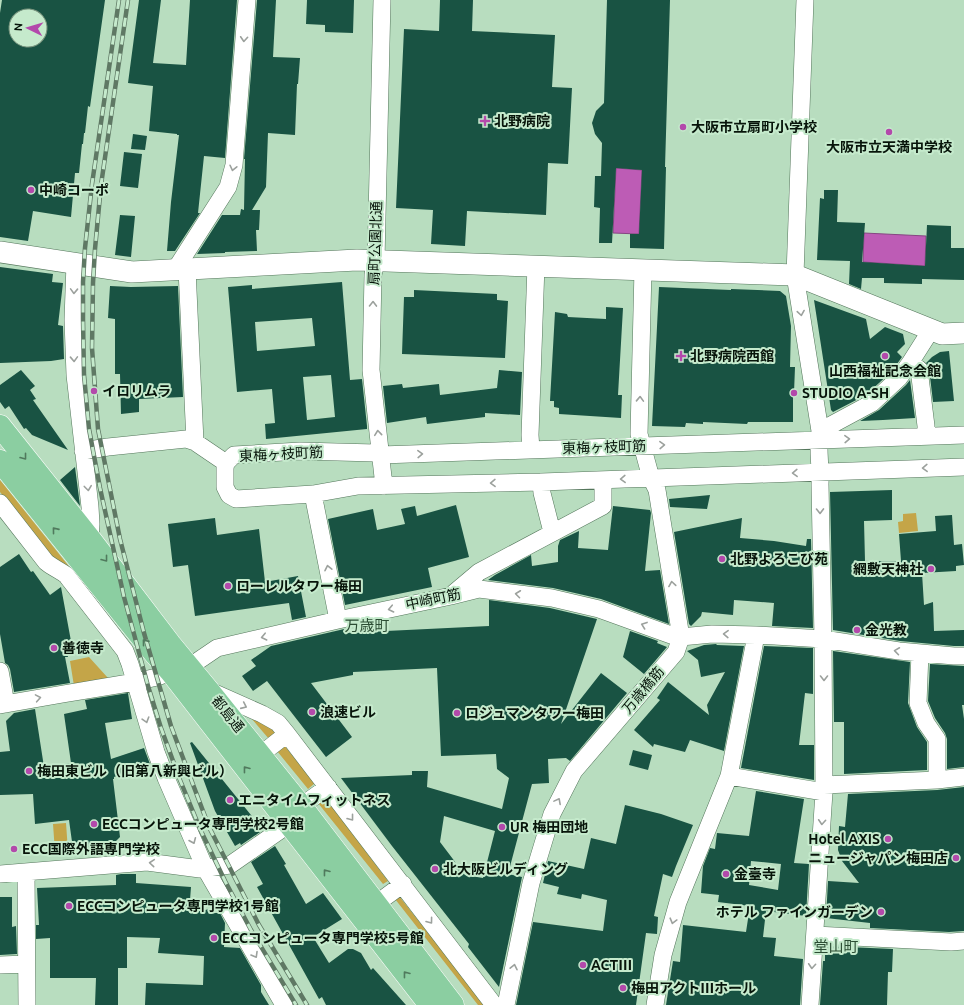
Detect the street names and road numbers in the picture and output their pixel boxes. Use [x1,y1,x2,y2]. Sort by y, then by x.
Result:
street label: 扇町公園北通 [366,201,384,285]
street label: 東梅ヶ枝町筋 [562,438,646,456]
street label: 東梅ヶ枝町筋 [239,444,323,464]
street label: 中崎町筋 [404,585,462,613]
street label: 万歳橋筋 [619,663,667,717]
street label: 都島通 [209,693,247,735]

